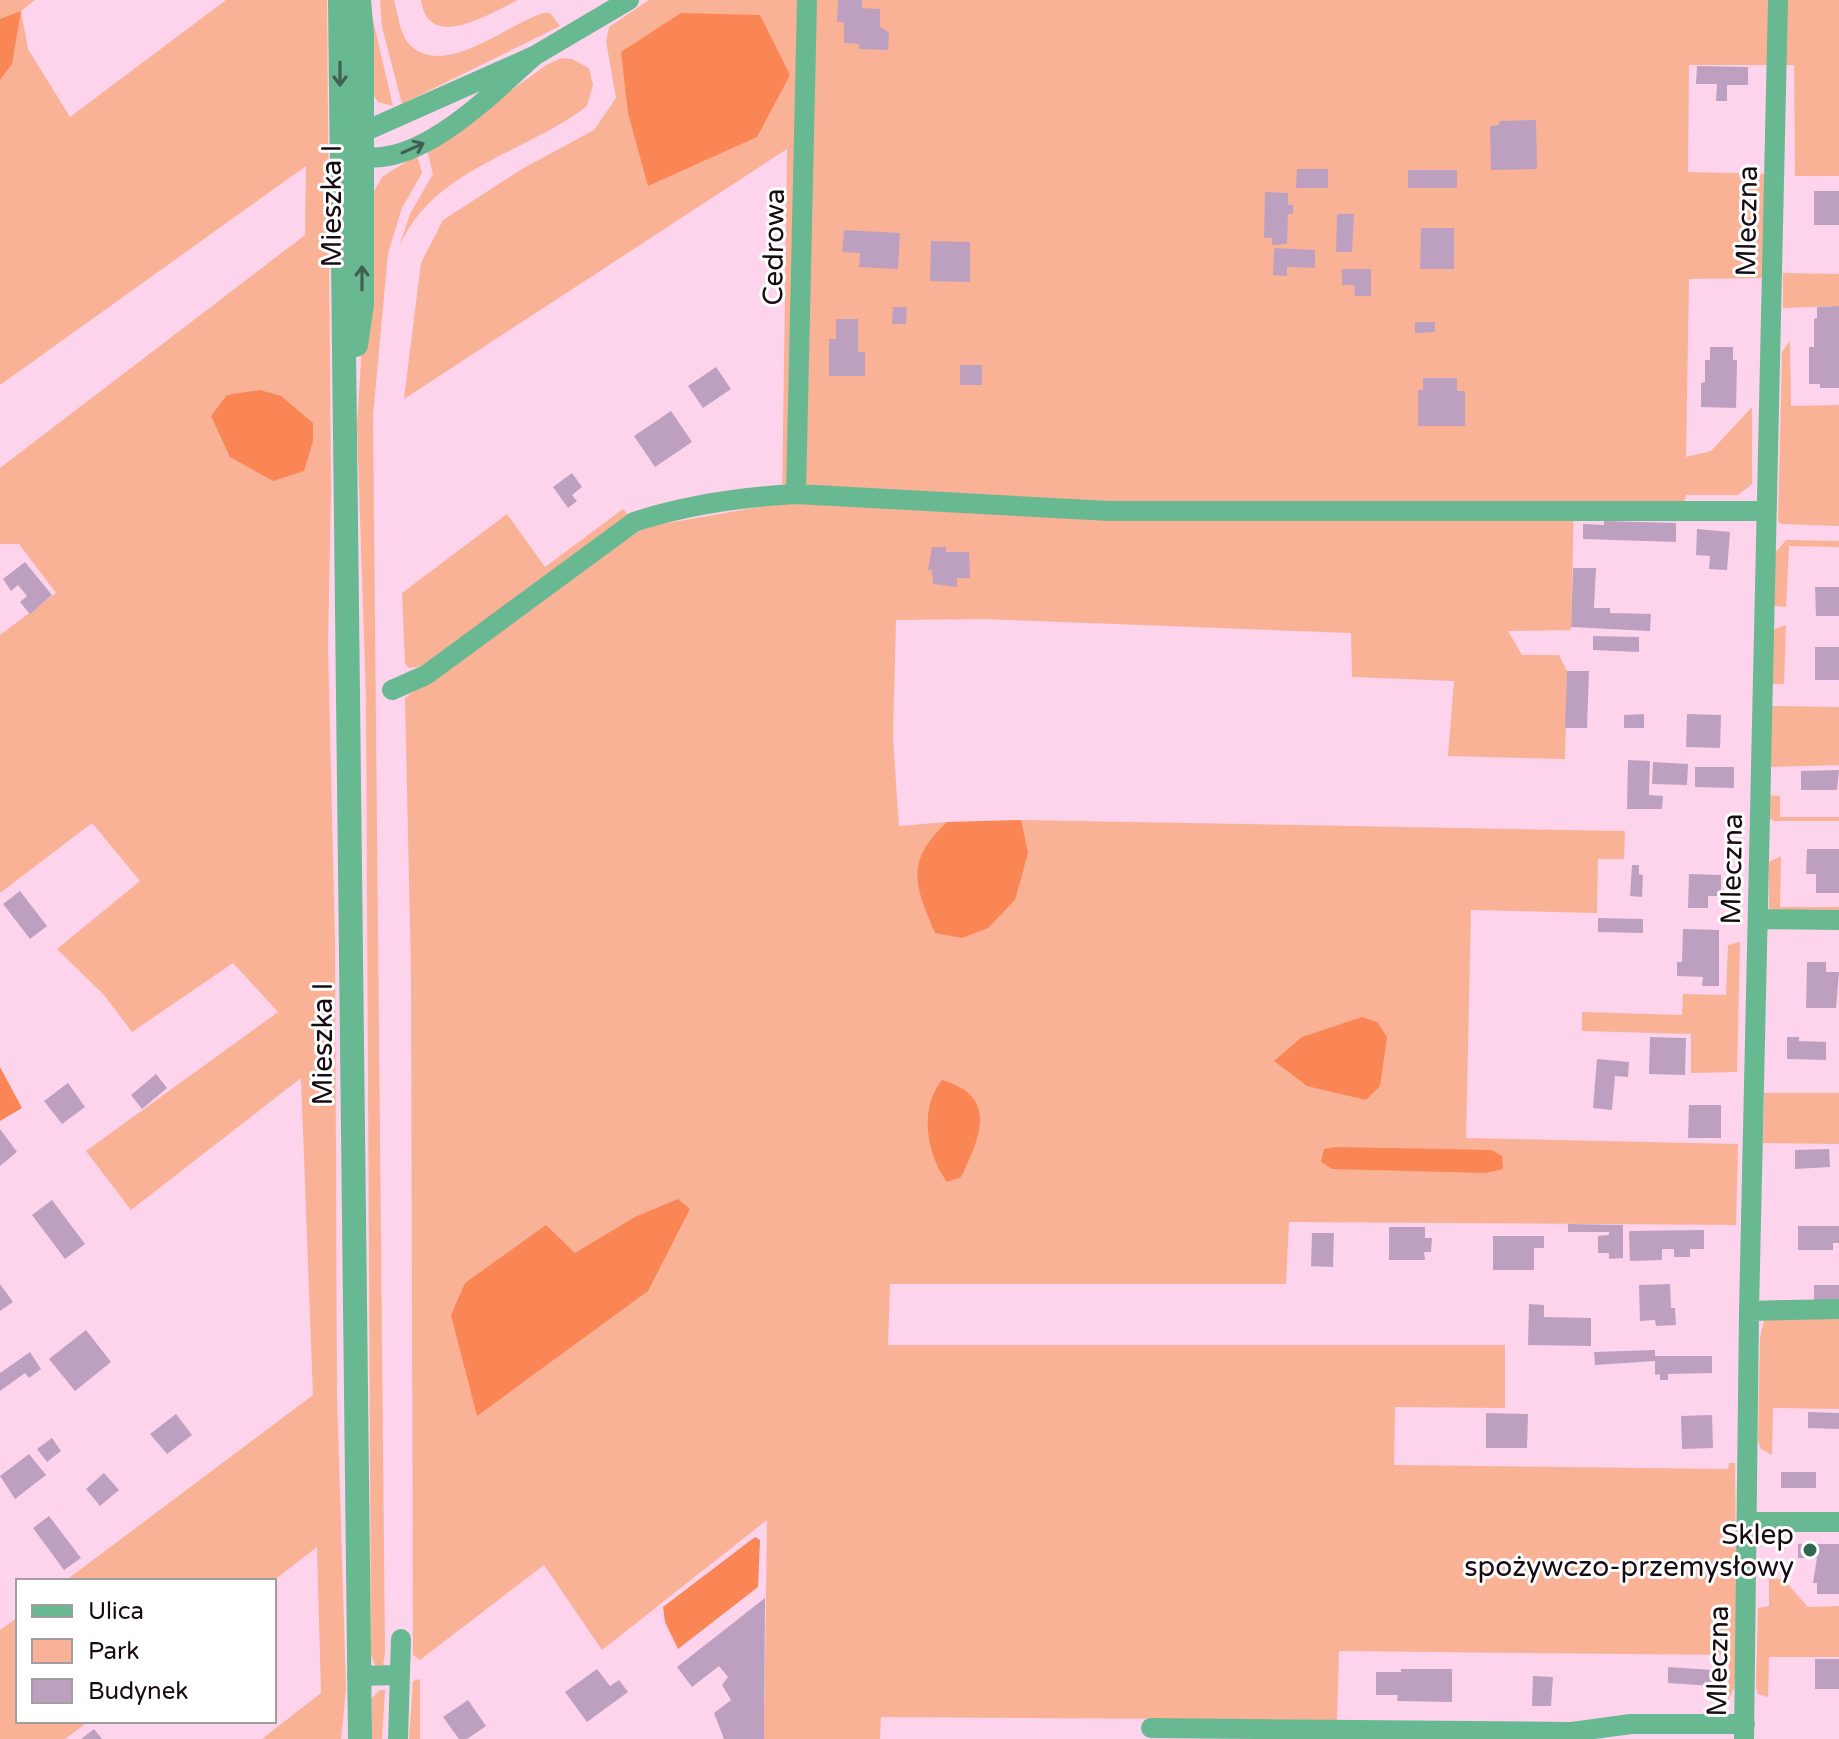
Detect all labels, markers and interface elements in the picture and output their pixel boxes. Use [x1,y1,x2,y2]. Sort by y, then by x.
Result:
one-way arrow [332,60,348,87]
one-way arrow [400,139,425,154]
street label: Mieszka I [315,145,349,267]
street label: Mleczna [1729,165,1765,277]
street label: Cedrowa [756,188,792,306]
one-way arrow [354,265,370,292]
street label: Mleczna [1714,813,1750,925]
street label: Mieszka I [306,983,340,1105]
place label: Sklep spożywczo-przemysłowy [1464,1518,1794,1584]
marker: Sklep spożywczo-przemysłowy [1801,1541,1819,1559]
legend [16,1579,276,1723]
text: Ulica [88,1597,144,1626]
street label: Mleczna [1700,1605,1736,1717]
text: Park [88,1637,139,1666]
text: Budynek [88,1677,188,1706]

